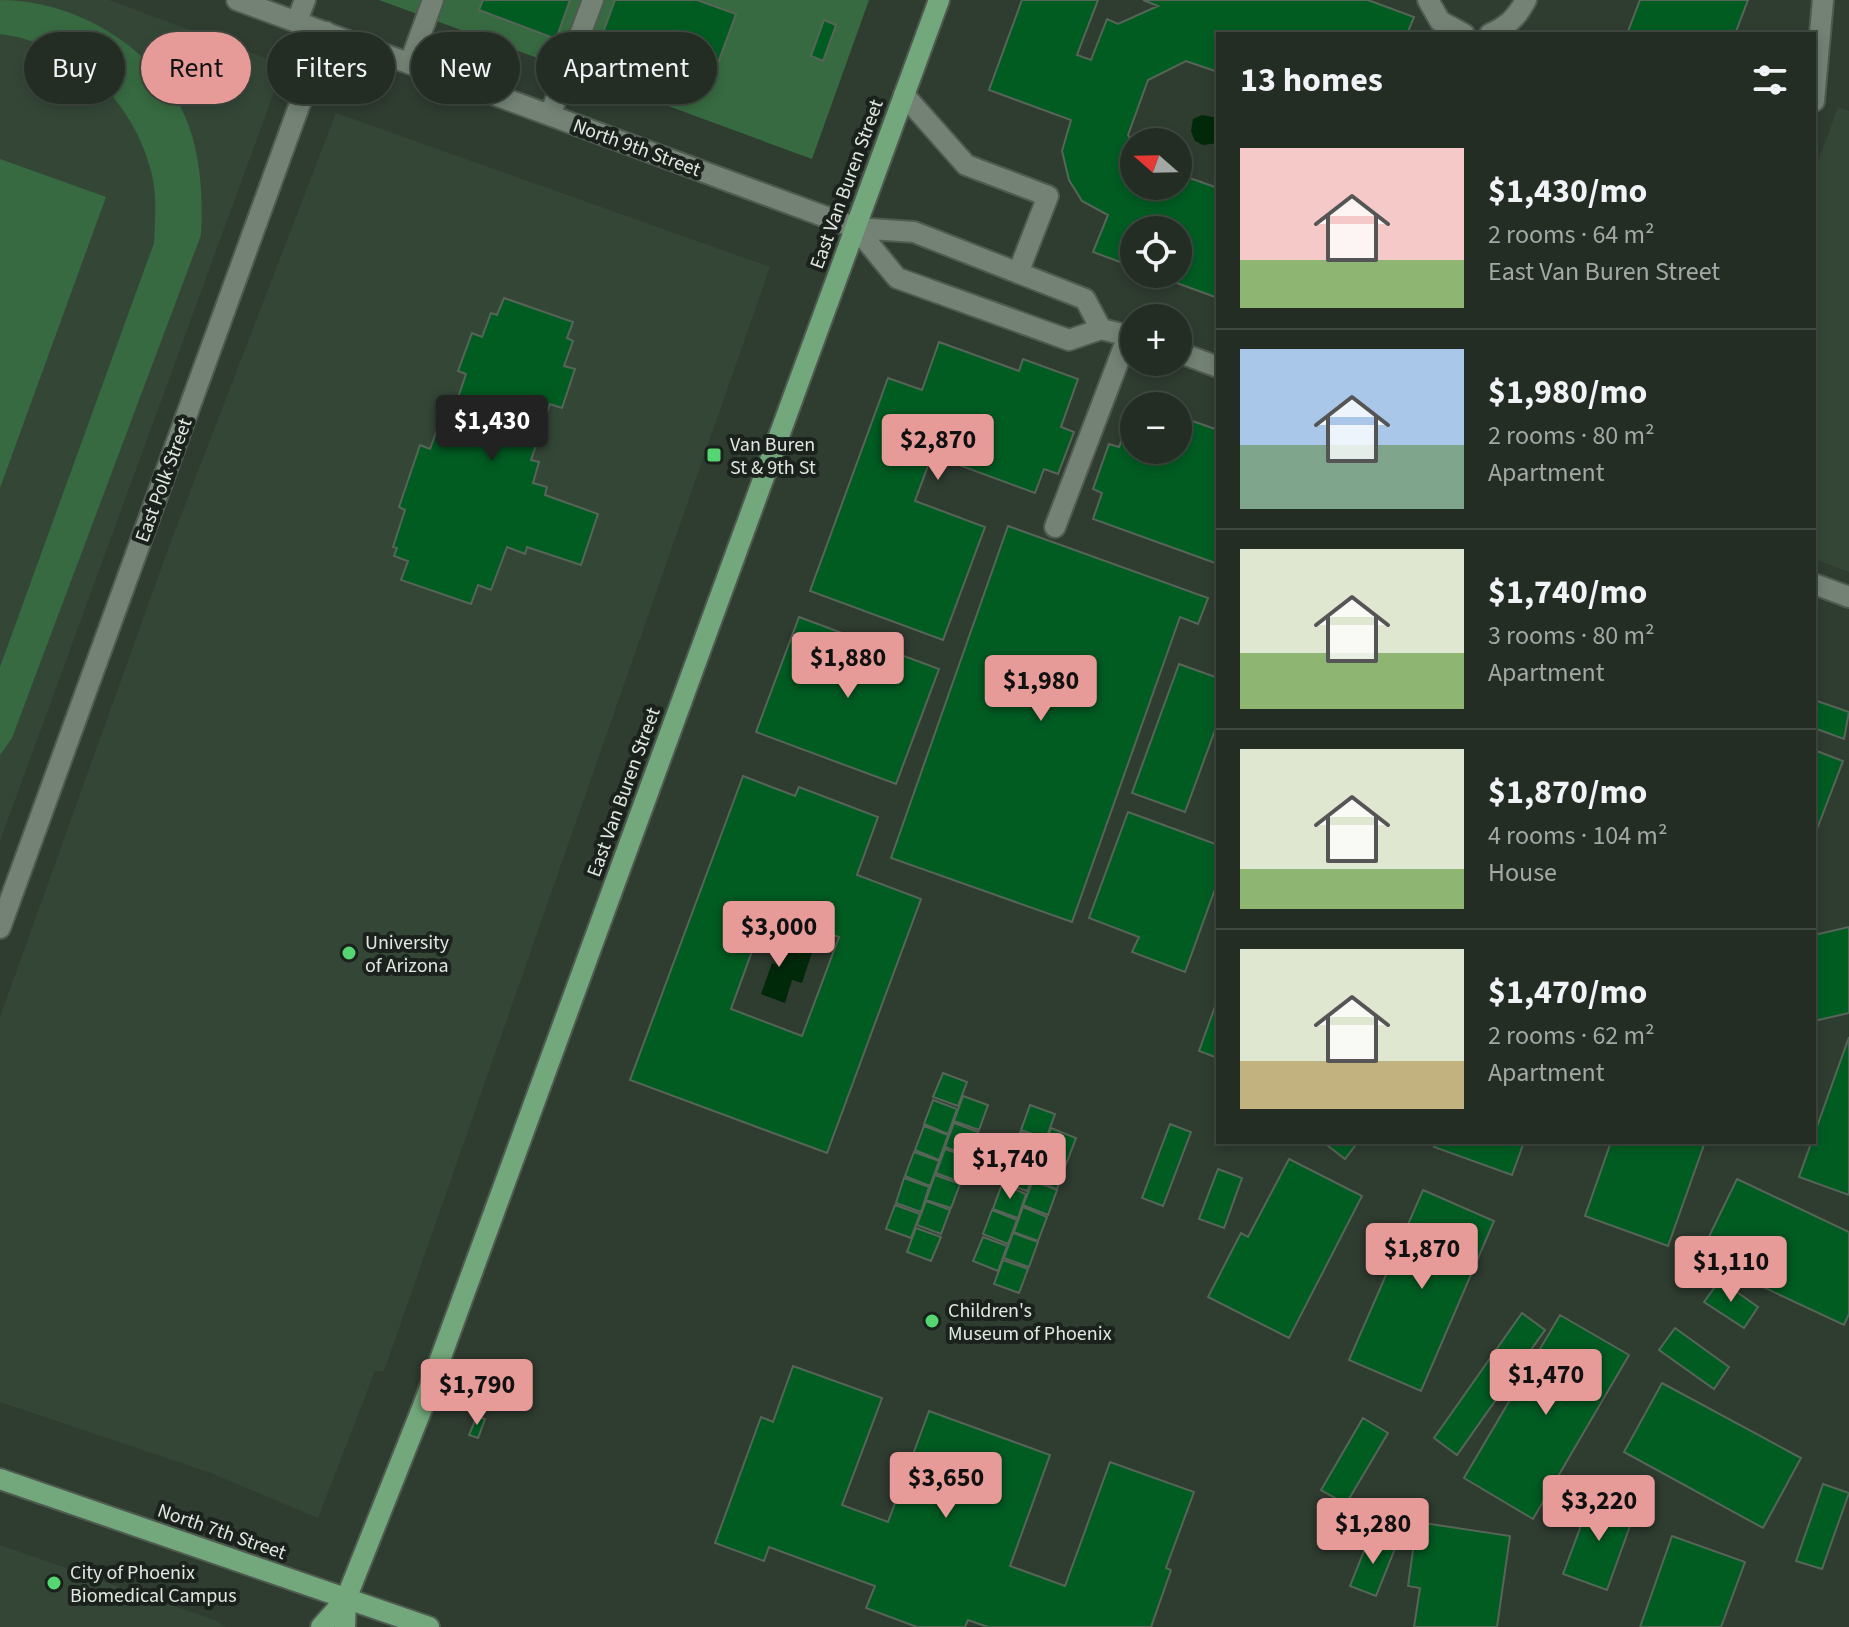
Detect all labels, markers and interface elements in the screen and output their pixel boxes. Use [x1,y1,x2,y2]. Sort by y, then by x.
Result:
chip: Buy [24,32,125,104]
chip: Rent [141,32,251,104]
chip: Filters [267,32,395,104]
chip: New [411,32,520,104]
chip: Apartment [536,32,717,104]
text: 13 homes [1240,56,1383,105]
icon: filters [1748,58,1792,102]
street label: East Van Buren Street [803,95,891,273]
street label: North 9th Street [569,112,705,184]
north arrow [1120,128,1192,200]
map controls [1120,128,1192,464]
text: $1,430/mo [1488,167,1648,216]
icon: home [1304,180,1400,276]
button: locate [1120,216,1192,288]
text: 2 rooms · 64 m² [1488,216,1655,253]
text: East Van Buren Street [1488,253,1720,290]
button: + [1120,304,1192,376]
text: $1,980/mo [1488,368,1648,417]
icon: home [1304,381,1400,477]
button: − [1120,392,1192,464]
pin: $1,430 [427,395,557,463]
text: $1,430 [454,402,530,439]
street label: East Polk Street [129,414,199,546]
pin: $2,870 [873,414,1003,482]
text: 2 rooms · 80 m² [1488,417,1655,454]
text: $2,870 [900,421,976,458]
place label: Van Buren St & 9th St [730,431,816,482]
marker: Van Buren St & 9th St [705,446,723,464]
text: Apartment [1488,454,1605,491]
text: $1,740/mo [1488,568,1648,617]
icon: home [1304,581,1400,677]
text: 3 rooms · 80 m² [1488,617,1655,654]
pin: $1,880 [783,632,913,700]
text: $1,880 [810,639,886,676]
text: Apartment [1488,654,1605,691]
pin: $1,980 [976,655,1106,723]
text: $1,980 [1003,662,1079,699]
street label: East Van Buren Street [580,703,668,881]
text: $1,870/mo [1488,768,1648,817]
icon: home [1304,781,1400,877]
text: 4 rooms · 104 m² [1488,817,1667,854]
text: House [1488,854,1557,891]
pin: $3,000 [714,901,844,969]
text: $3,000 [741,908,817,945]
place label: University of Arizona [365,929,450,980]
marker: University of Arizona [340,944,358,962]
text: $1,470/mo [1488,968,1648,1017]
icon: home [1304,981,1400,1077]
text: 2 rooms · 62 m² [1488,1017,1655,1054]
text: Apartment [1488,1054,1605,1091]
pin: $1,740 [945,1133,1075,1201]
text: $1,740 [972,1140,1048,1177]
pin: $1,870 [1357,1223,1487,1291]
text: $1,870 [1384,1230,1460,1267]
pin: $1,110 [1666,1236,1796,1304]
text: $1,110 [1693,1243,1769,1280]
place label: Children's Museum of Phoenix [948,1297,1112,1348]
marker: Children's Museum of Phoenix [923,1312,941,1330]
pin: $1,470 [1481,1349,1611,1417]
text: $1,470 [1508,1356,1584,1393]
pin: $1,790 [412,1359,542,1427]
text: $1,790 [439,1366,515,1403]
pin: $3,650 [881,1452,1011,1520]
text: $3,650 [908,1459,984,1496]
pin: $3,220 [1534,1475,1664,1543]
text: $3,220 [1561,1482,1637,1519]
street label: North 7th Street [154,1497,290,1567]
pin: $1,280 [1308,1498,1438,1566]
text: $1,280 [1335,1505,1411,1542]
place label: City of Phoenix Biomedical Campus [70,1559,237,1610]
marker: City of Phoenix Biomedical Campus [45,1574,63,1592]

